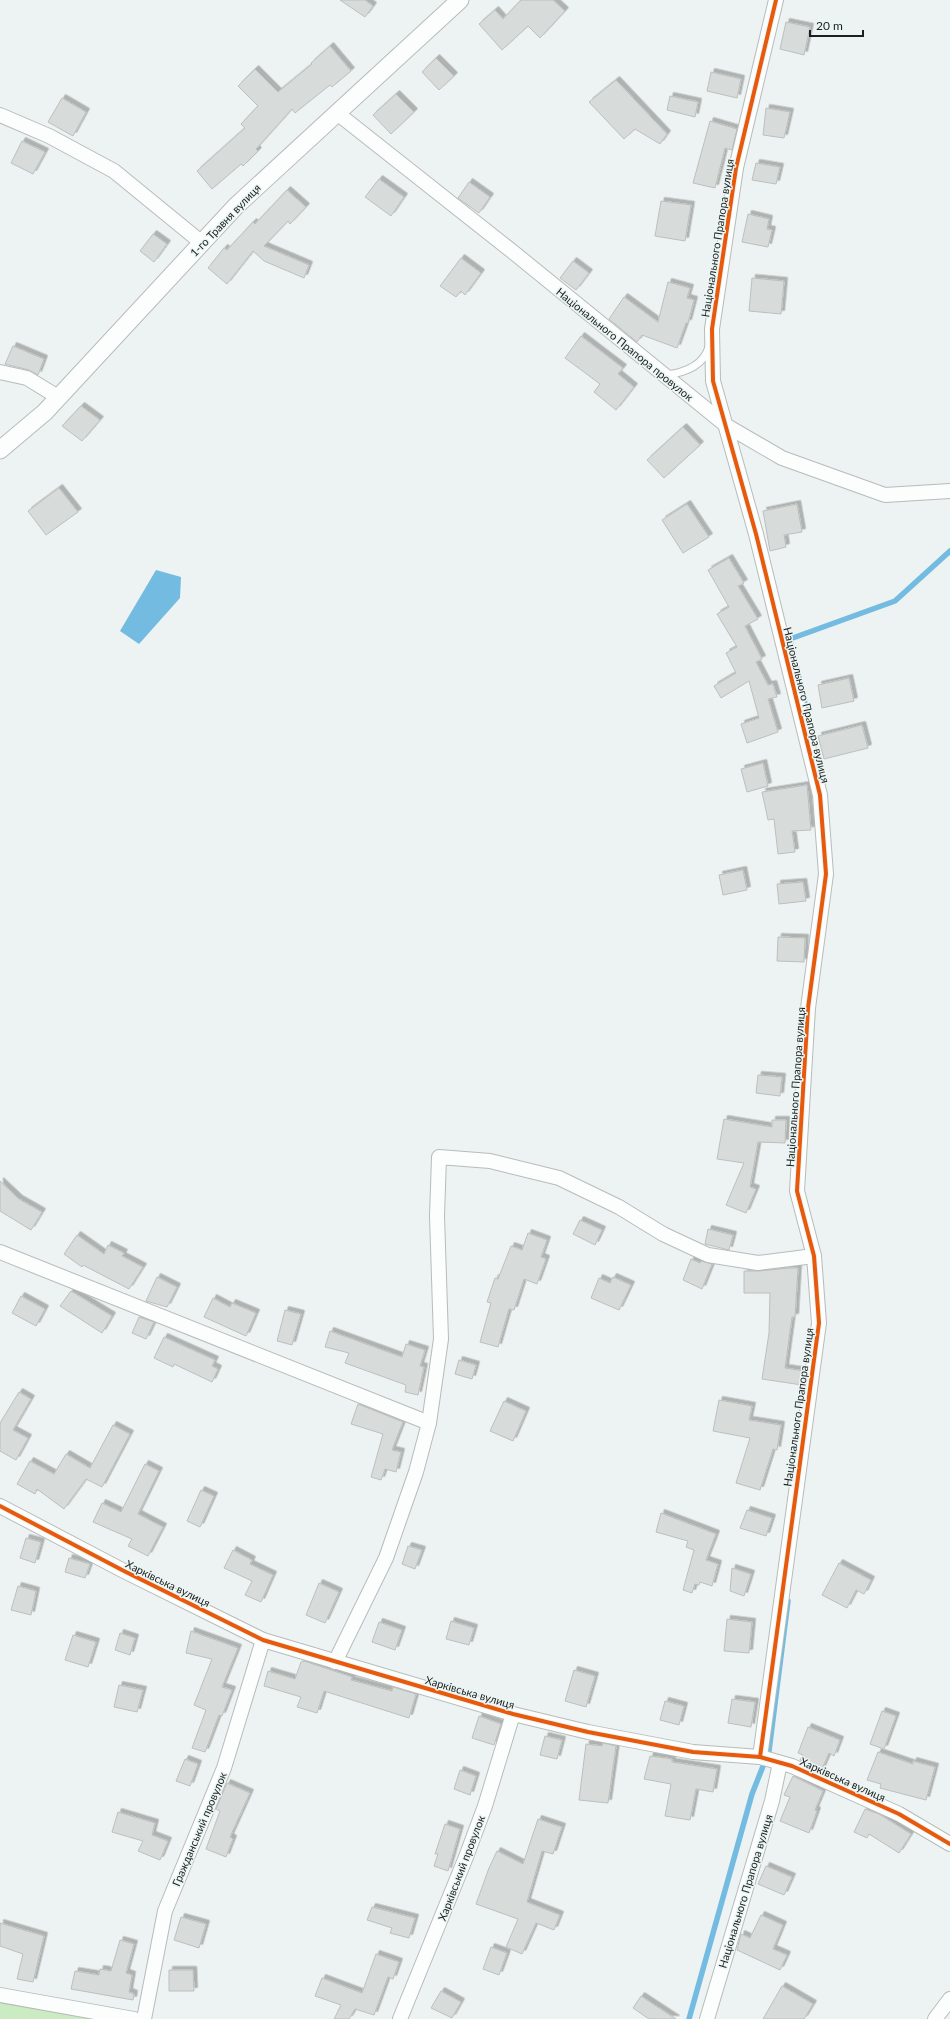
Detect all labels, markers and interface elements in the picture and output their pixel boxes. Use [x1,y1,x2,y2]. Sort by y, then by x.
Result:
scale bar [810,12,863,38]
text: 20 m [816,18,843,33]
street label: Національного Прапора вулиця [698,158,736,318]
street label: 1-го Травня вулиця [187,181,263,259]
street label: Національного Прапора провулок [554,285,696,403]
street label: Національного Прапора вулиця [781,626,833,784]
street label: Національного Прапора вулиця [783,1007,807,1167]
street label: Національного Прапора вулиця [780,1327,816,1487]
street label: Харківська вулиця [124,1557,212,1609]
street label: Харківська вулиця [424,1673,516,1711]
street label: Харківська вулиця [798,1754,888,1804]
street label: Гражданський провулок [169,1770,229,1888]
street label: Харківський провулок [435,1813,487,1922]
street label: Національного Прапора вулиця [715,1813,775,1969]

